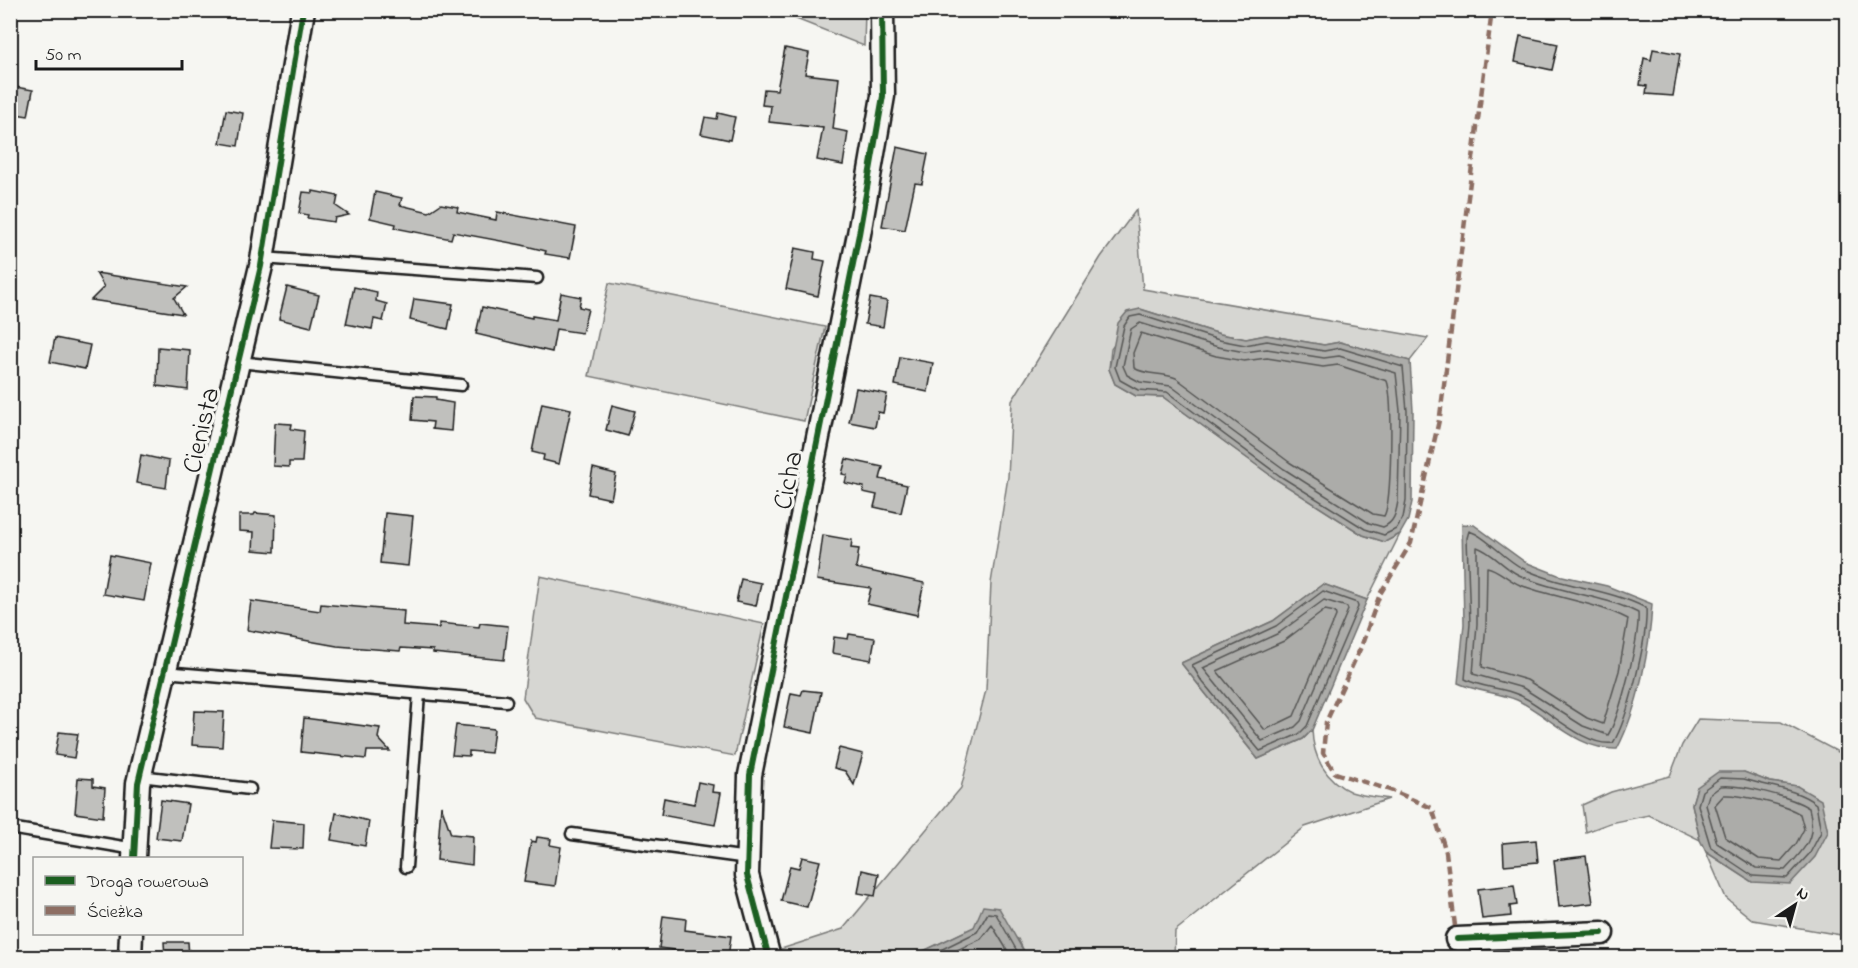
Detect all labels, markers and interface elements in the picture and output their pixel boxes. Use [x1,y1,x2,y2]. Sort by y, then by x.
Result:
scale bar [36,33,182,71]
text: 50 m [45,43,82,69]
street label: Cienista [174,384,231,478]
street label: Cicha [764,448,815,513]
legend [33,857,243,935]
text: Droga rowerowa [86,870,209,897]
north arrow [1765,875,1825,935]
text: N [1791,882,1814,907]
text: Ścieżka [87,900,143,926]

